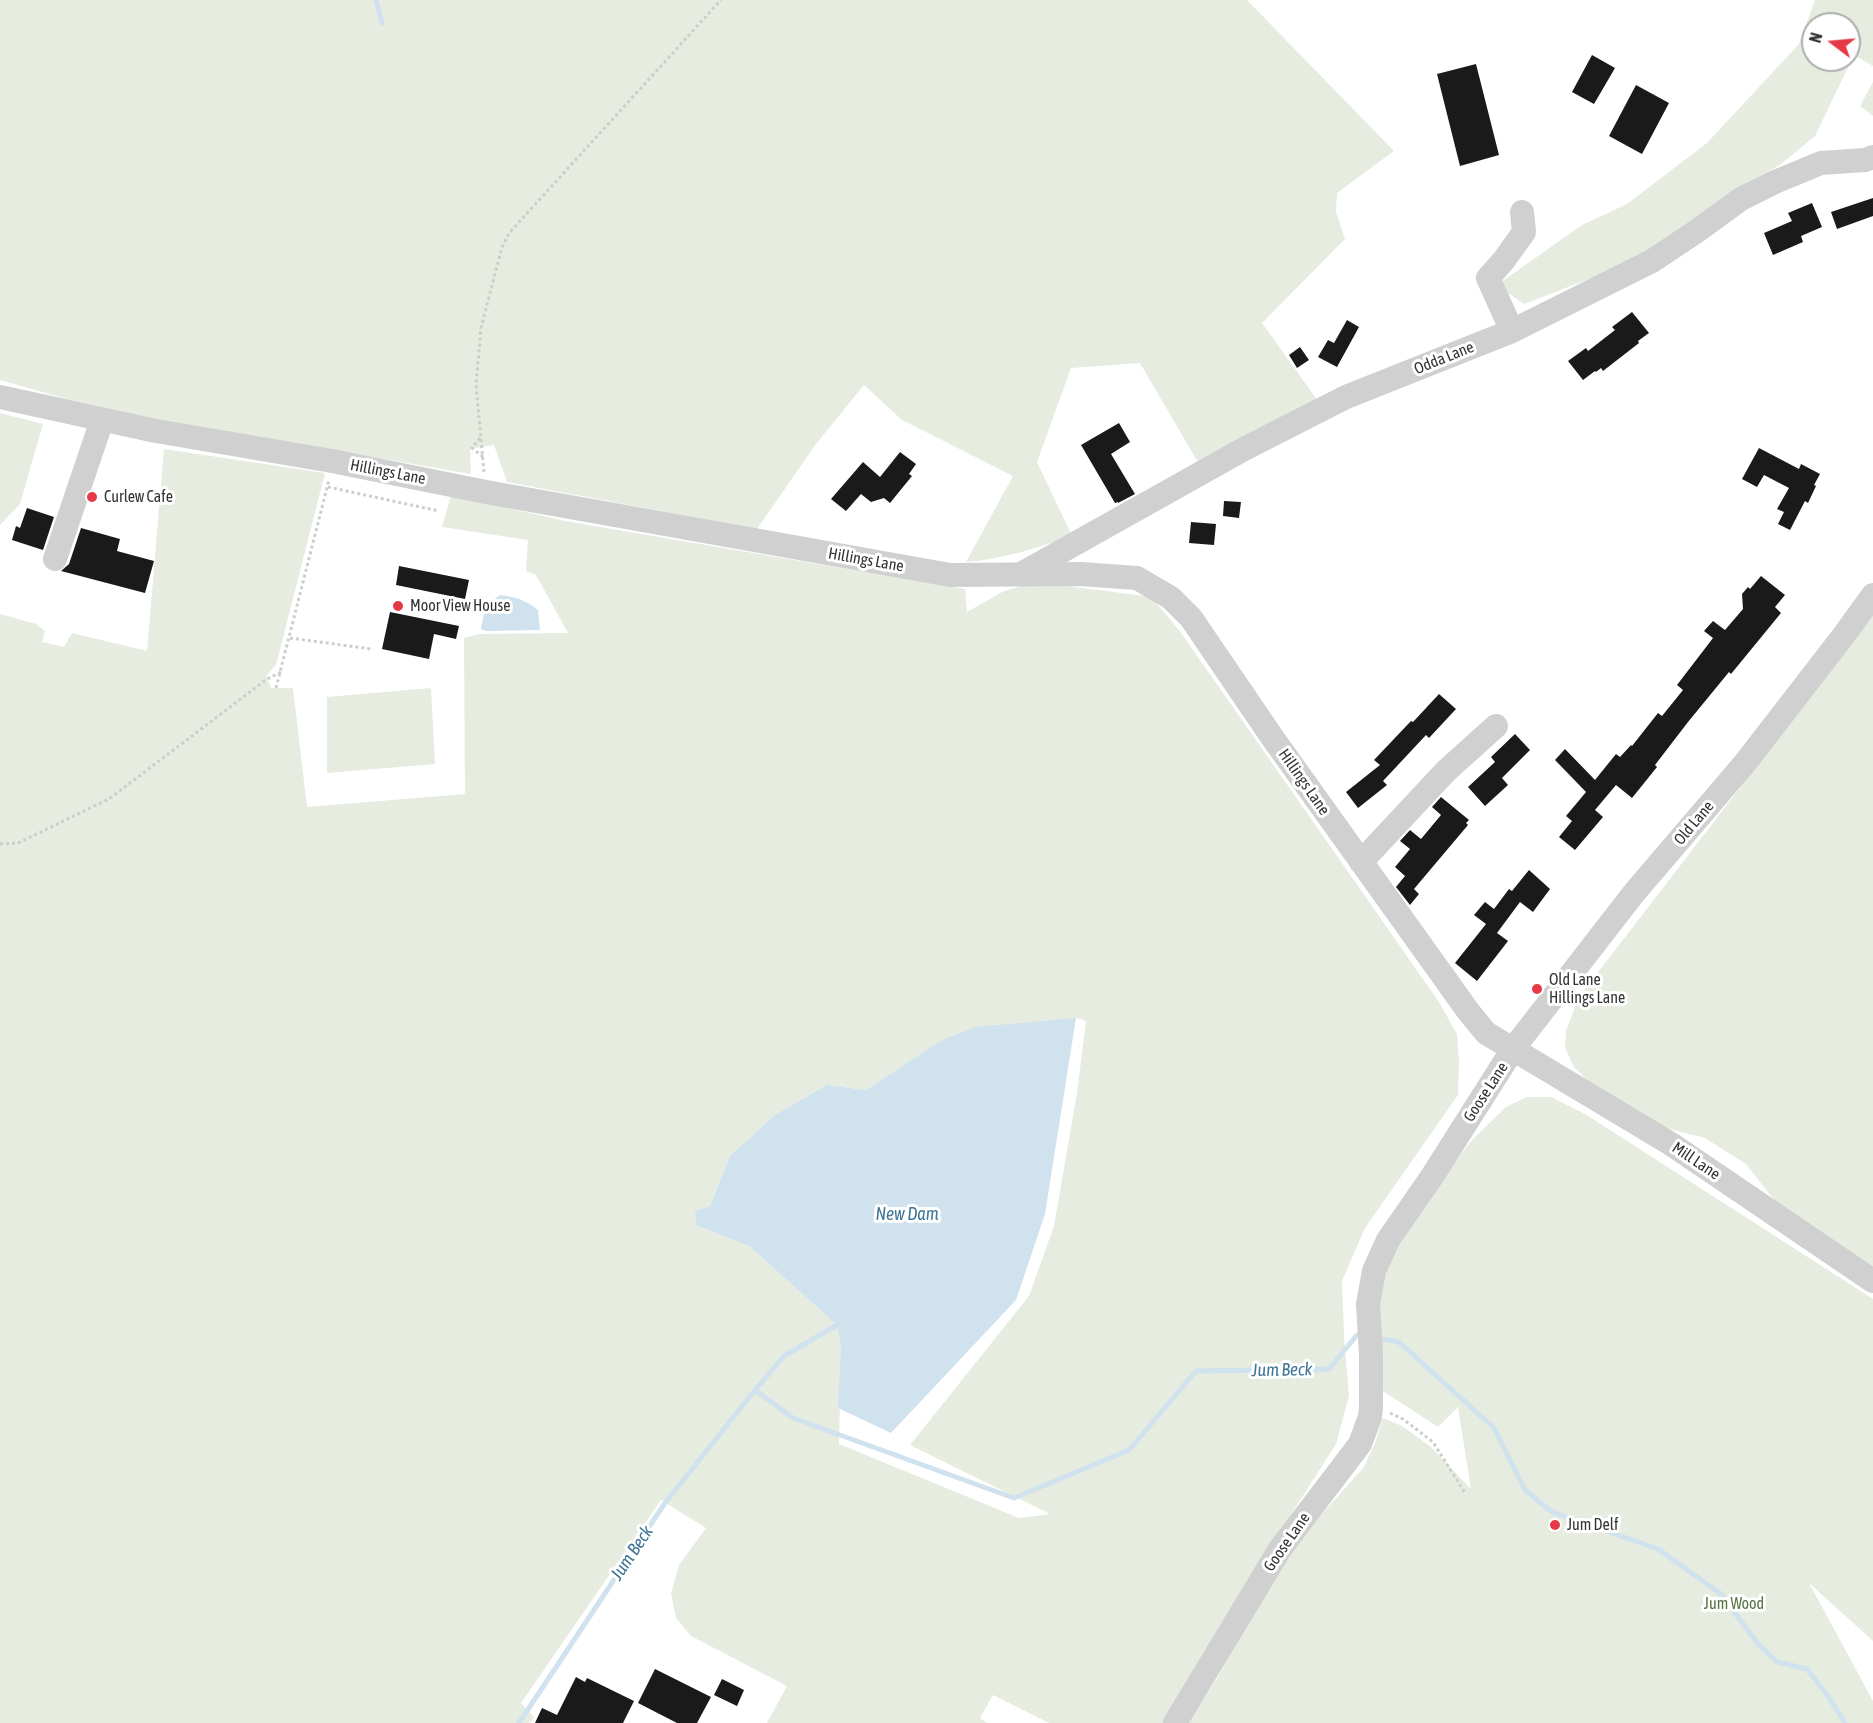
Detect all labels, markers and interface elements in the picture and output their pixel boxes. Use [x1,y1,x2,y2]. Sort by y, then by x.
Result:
north arrow [1801,12,1861,72]
text: N [1806,31,1826,45]
street label: Odda Lane [1411,337,1477,379]
street label: Hillings Lane [349,455,427,489]
place label: Curlew Cafe [104,487,173,507]
marker: Curlew Cafe [85,490,99,504]
street label: Hillings Lane [827,544,905,576]
place label: Moor View House [410,596,510,616]
marker: Moor View House [391,599,405,613]
street label: Hillings Lane [1274,745,1334,819]
street label: Old Lane [1670,797,1718,849]
place label: Old Lane Hillings Lane [1549,970,1625,1008]
marker: Old Lane Hillings Lane [1530,982,1544,996]
street label: Goose Lane [1460,1059,1512,1125]
street label: Mill Lane [1668,1138,1724,1184]
water label: New Dam [875,1203,939,1225]
water label: Jum Beck [1251,1359,1313,1381]
street label: Goose Lane [1260,1509,1314,1575]
place label: Jum Delf [1567,1515,1618,1535]
marker: Jum Delf [1548,1518,1562,1532]
water label: Jum Beck [606,1522,658,1584]
park label: Jum Wood [1704,1594,1764,1614]

